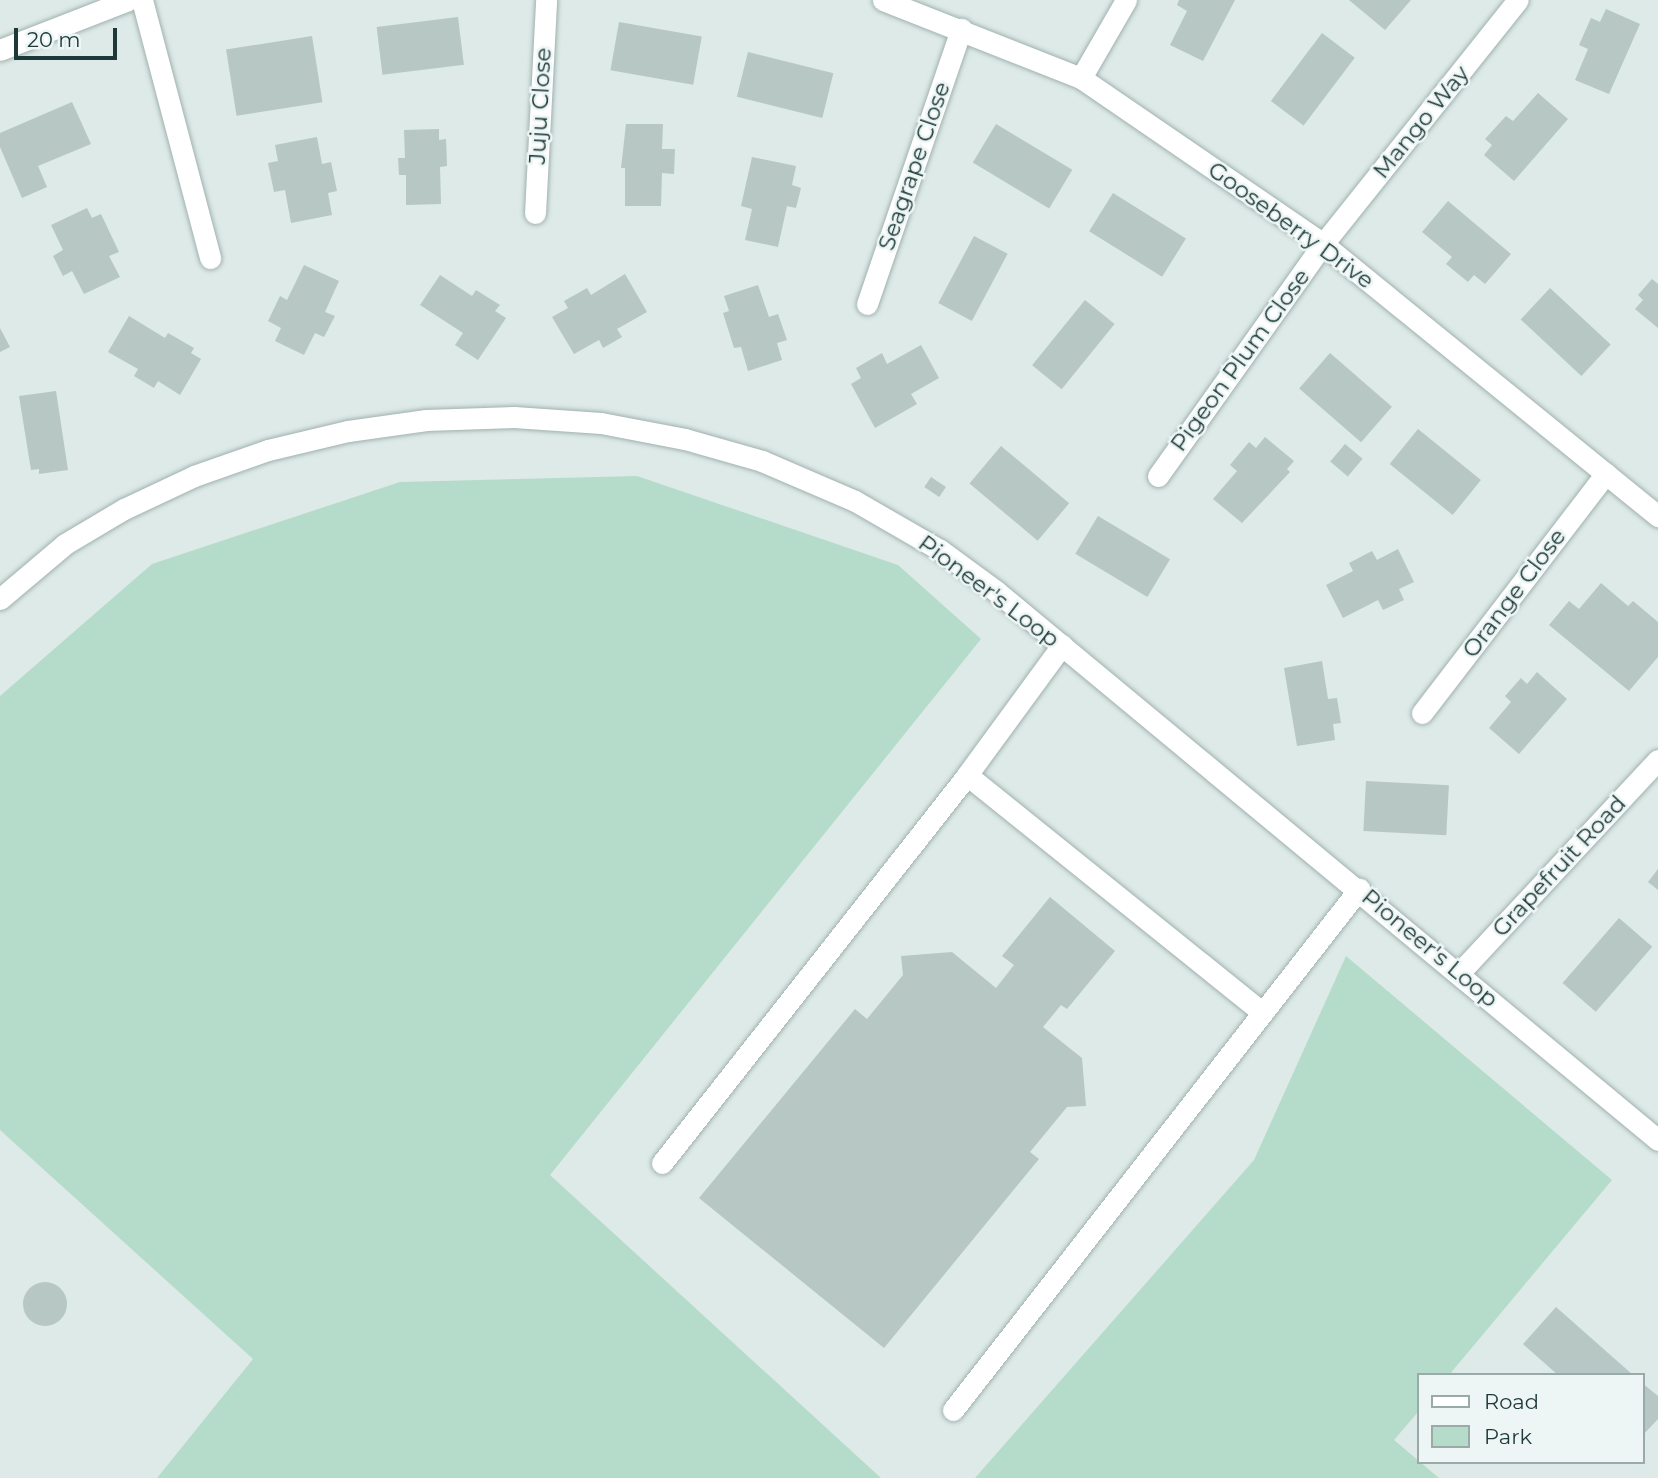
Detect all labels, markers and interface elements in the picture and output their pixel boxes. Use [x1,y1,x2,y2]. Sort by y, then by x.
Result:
scale bar [18,14,121,58]
text: 20 m [27,27,81,52]
street label: Juju Close [523,47,557,165]
street label: Mango Way [1367,60,1475,184]
street label: Seagrape Close [872,78,956,254]
street label: Gooseberry Drive [1203,156,1379,294]
street label: Pigeon Plum Close [1164,263,1316,457]
street label: Orange Close [1457,523,1571,663]
street label: Pioneer's Loop [913,529,1065,653]
street label: Grapefruit Road [1486,790,1632,942]
street label: Pioneer's Loop [1356,883,1504,1013]
legend [1416,1373,1644,1464]
text: Road [1484,1389,1539,1414]
text: Park [1484,1424,1532,1449]

